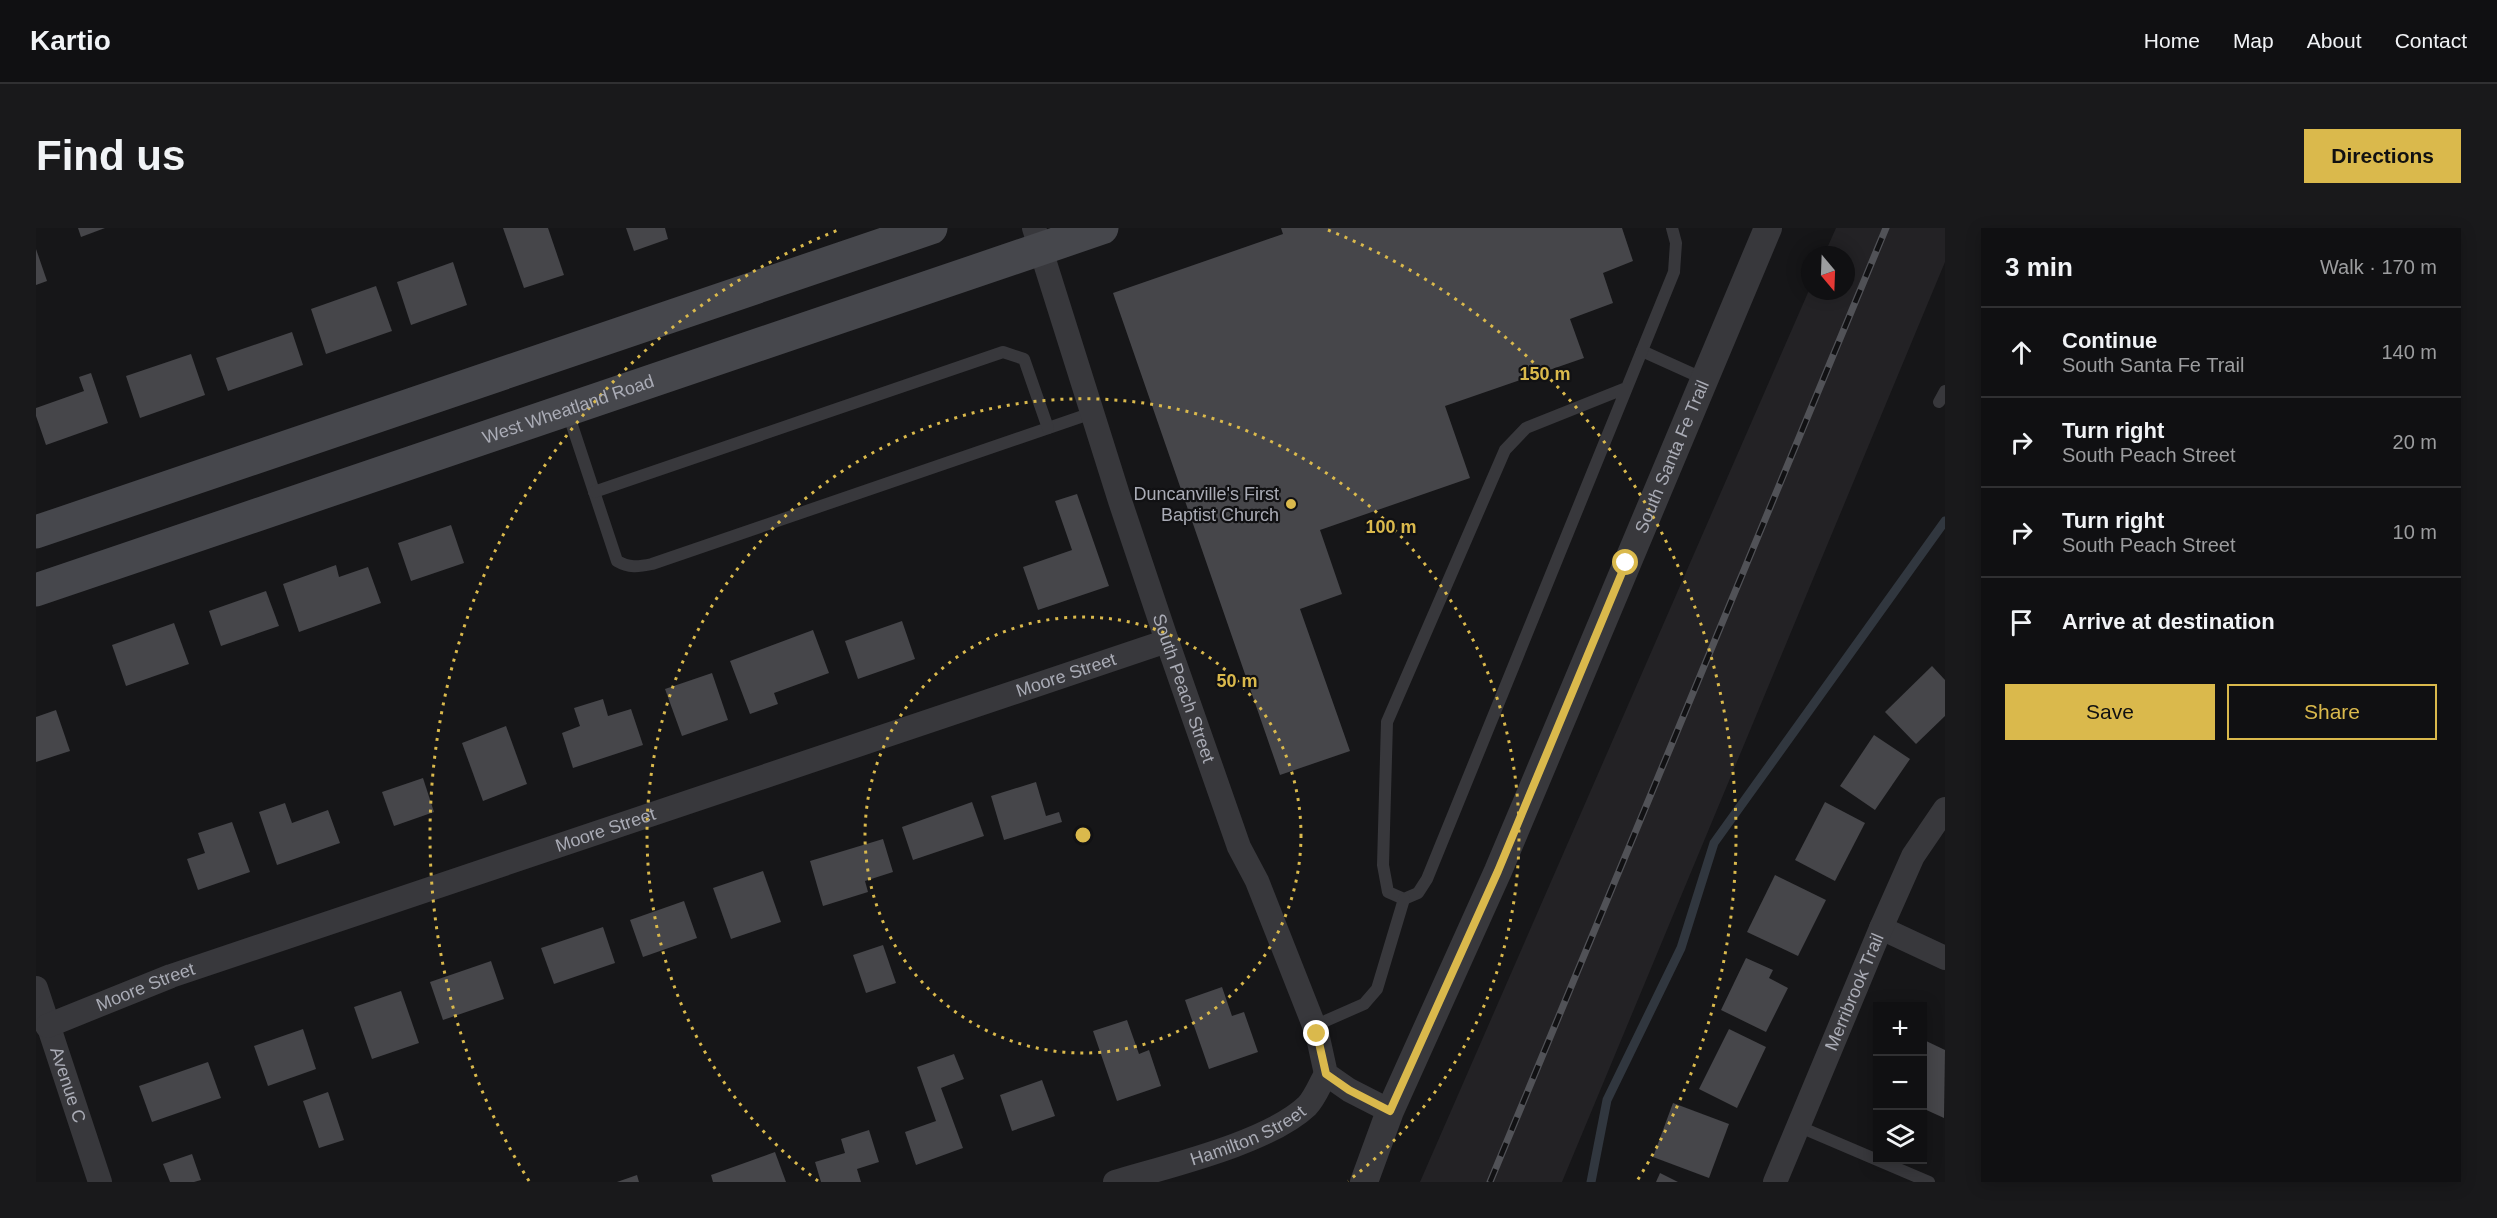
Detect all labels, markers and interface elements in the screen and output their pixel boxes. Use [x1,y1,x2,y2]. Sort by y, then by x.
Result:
text: Kartio [30,25,111,56]
text: Home [2144,29,2200,52]
text: Map [2233,29,2274,52]
text: About [2307,29,2362,52]
text: Contact [2395,29,2467,52]
button: Directions [2304,129,2461,183]
text: Find us [36,132,185,179]
north arrow [1801,246,1855,300]
text: 3 min [2005,252,2073,282]
text: Walk · 170 m [2320,256,2437,278]
text: Continue [2062,328,2157,353]
icon: ahead [2005,336,2038,369]
text: 140 m [2381,341,2437,363]
text: South Santa Fe Trail [2062,354,2244,376]
text: 150 m [1519,364,1571,384]
street label: West Wheatland Road [480,371,657,448]
street label: South Santa Fe Trail [1631,377,1713,536]
text: Turn right [2062,418,2164,443]
icon: right [2005,426,2038,459]
text: 20 m [2393,431,2437,453]
text: South Peach Street [2062,444,2235,466]
place label: Duncanville's First Baptist Church [1134,484,1279,525]
marker: Duncanville's First Baptist Church [1284,497,1298,511]
text: Turn right [2062,508,2164,533]
icon: right [2005,516,2038,549]
text: 100 m [1365,517,1417,537]
text: 10 m [2393,521,2437,543]
text: South Peach Street [2062,534,2235,556]
route start [1612,549,1638,575]
icon: arrive [2005,606,2038,639]
text: Arrive at destination [2062,609,2275,634]
street label: South Peach Street [1149,611,1219,765]
street label: Moore Street [1013,649,1119,701]
text: 50 m [1216,671,1258,691]
button: Save [2005,684,2215,740]
button: Share [2227,684,2437,740]
street label: Moore Street [553,804,658,856]
centre of rings [1073,825,1093,845]
street label: Merribrook Trail [1821,930,1888,1053]
street label: Moore Street [93,959,197,1015]
map controls [1873,1002,1927,1164]
button: + [1873,1002,1927,1056]
route end [1303,1020,1329,1046]
street label: Avenue C [46,1044,90,1125]
button: − [1873,1056,1927,1110]
street label: Hamilton Street [1188,1101,1310,1170]
button: layers [1873,1110,1927,1164]

